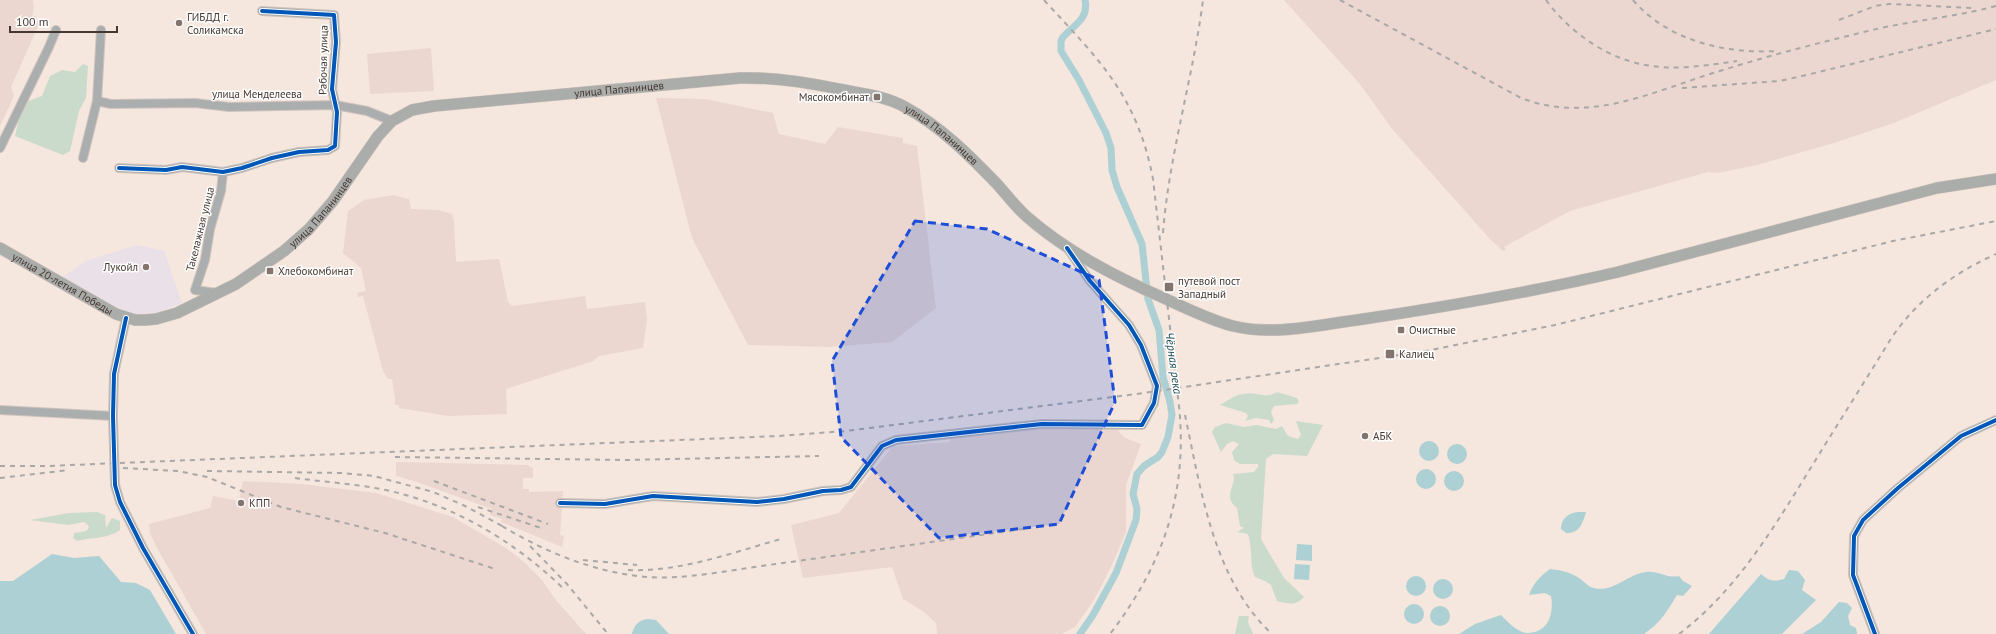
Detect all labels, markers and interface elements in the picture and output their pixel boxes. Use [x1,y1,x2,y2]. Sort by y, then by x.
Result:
scale bar [10,8,117,34]
place label: ГИБДД г. Соликамска [187,10,244,37]
text: 100 m [16,14,49,29]
marker: ГИБДД г. Соликамска [174,18,184,28]
street label: Рабочая улица [315,25,331,95]
street label: улица Папанинцев [574,78,665,100]
street label: улица Менделеева [212,87,302,101]
place label: Мясокомбинат [799,90,870,104]
marker: Мясокомбинат [872,92,882,102]
street label: улица Папанинцев [902,101,981,168]
street label: улица Папанинцев [286,173,355,251]
street label: Такелажная улица [183,185,217,273]
street label: улица 20-летия Победы [10,249,116,318]
place label: Лукойл [102,260,138,274]
marker: Лукойл [141,262,151,272]
place label: Хлебокомбинат [278,264,354,278]
marker: Хлебокомбинат [265,266,275,276]
place label: путевой пост Западный [1178,274,1241,301]
marker: путевой пост Западный [1163,281,1175,293]
place label: Очистные [1409,323,1456,337]
marker: Очистные [1396,325,1406,335]
water label: Чёрная река [1162,331,1186,395]
place label: Калиец [1399,347,1434,361]
marker: Калиец [1384,348,1396,360]
place label: АБК [1373,429,1392,443]
marker: АБК [1360,431,1370,441]
place label: КПП [249,496,270,510]
marker: КПП [236,498,246,508]

